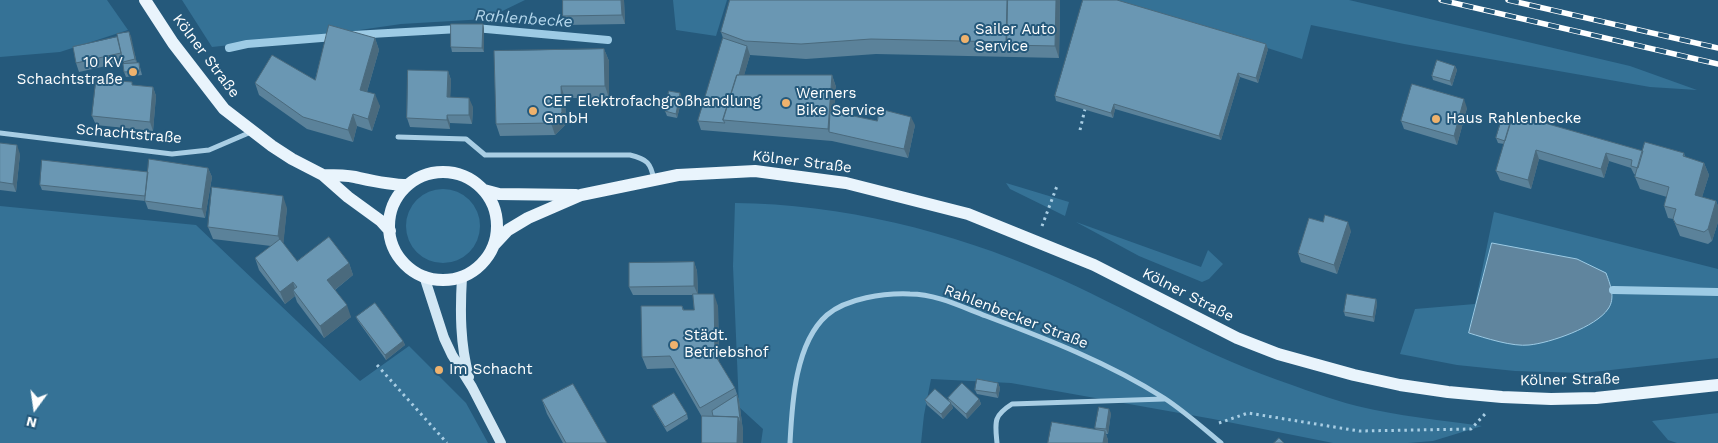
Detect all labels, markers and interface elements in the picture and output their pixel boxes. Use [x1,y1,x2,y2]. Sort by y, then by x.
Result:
water label: Rahlenbecke [475,6,573,32]
street label: Kölner Straße [169,11,243,101]
place label: Sailer Auto Service [975,21,1056,56]
marker: Sailer Auto Service [959,33,971,45]
place label: 10 KV Schachtstraße [17,54,123,89]
marker: 10 KV Schachtstraße [127,66,139,78]
place label: Werners Bike Service [796,85,885,120]
place label: CEF Elektrofachgroßhandlung GmbH [543,93,761,128]
marker: Werners Bike Service [780,97,792,109]
marker: CEF Elektrofachgroßhandlung GmbH [527,105,539,117]
place label: Haus Rahlenbecke [1446,110,1581,128]
marker: Haus Rahlenbecke [1430,113,1442,125]
street label: Schachtstraße [75,120,183,148]
street label: Kölner Straße [751,147,853,177]
street label: Kölner Straße [1139,264,1237,326]
street label: Rahlenbecker Straße [941,281,1091,353]
place label: Städt. Betriebshof [684,327,769,362]
marker: Städt. Betriebshof [668,339,680,351]
place label: Im Schacht [449,361,532,379]
marker: Im Schacht [433,364,445,376]
street label: Kölner Straße [1520,370,1620,390]
north arrow [10,383,60,433]
text: N [24,414,38,432]

